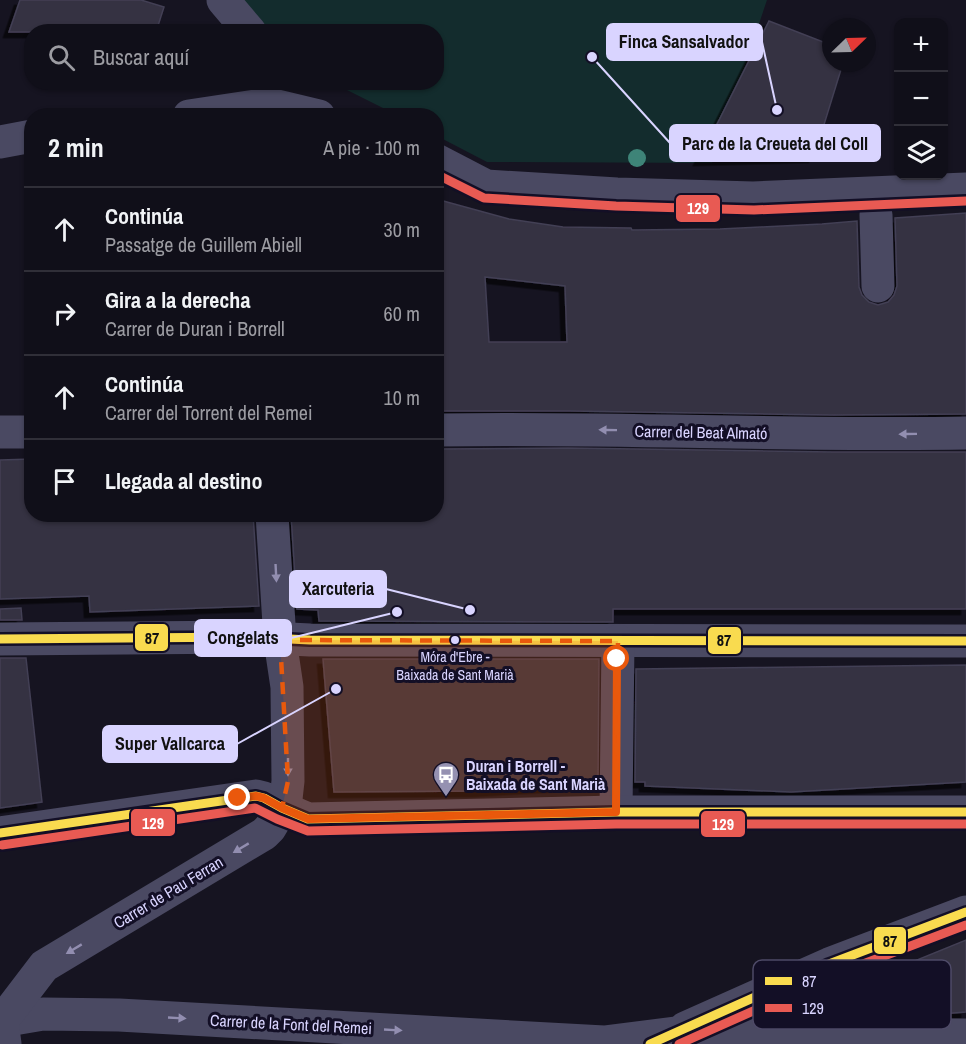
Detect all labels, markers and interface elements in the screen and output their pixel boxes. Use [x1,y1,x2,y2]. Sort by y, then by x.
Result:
north arrow [822,18,876,72]
map controls [894,18,948,180]
button: + [894,18,948,72]
search box [24,24,444,90]
callout: Finca Sansalvador [607,24,762,60]
text: Finca Sansalvador [619,29,749,54]
icon: search [45,41,78,74]
text: Buscar aquí [93,42,189,72]
button: − [894,72,948,126]
callout: Parc de la Creueta del Coll [670,125,880,161]
button: layers [894,126,948,180]
text: 2 min [48,130,104,165]
text: Parc de la Creueta del Coll [682,131,868,156]
text: A pie · 100 m [323,134,420,161]
line badge: 129 [675,194,721,223]
text: 129 [687,197,709,219]
text: Continúa [105,201,183,231]
icon: ahead [48,213,81,246]
text: 30 m [384,216,420,243]
text: Passatge de Guillem Abiell [105,231,302,258]
text: Gira a la derecha [105,285,250,315]
icon: right [48,297,81,330]
text: 60 m [384,300,420,327]
text: Carrer de Duran i Borrell [105,315,285,342]
text: Continúa [105,369,183,399]
icon: ahead [48,381,81,414]
text: 10 m [384,384,420,411]
text: Carrer del Torrent del Remei [105,399,313,426]
street label: Carrer del Beat Almató [634,420,768,444]
one-way arrow [598,426,617,435]
one-way arrow [898,429,917,439]
icon: arrive [48,465,81,498]
text: Llegada al destino [105,466,262,496]
one-way arrow [271,563,280,582]
callout: Xarcuteria [290,571,386,607]
text: Xarcuteria [302,576,375,601]
callout: Congelats [195,620,291,656]
line badge: 87 [134,623,169,652]
text: Congelats [207,625,279,650]
line badge: 87 [707,626,742,655]
text: 87 [145,627,159,649]
text: 87 [717,629,731,651]
marker: Móra d'Ebre - Baixada de Sant Marià [449,634,461,646]
route start [603,645,629,671]
place label: Móra d'Ebre - Baixada de Sant Marià [396,648,514,684]
callout: Super Vallcarca [103,726,237,762]
text: Super Vallcarca [115,731,226,756]
place label: Duran i Borrell - Baixada de Sant Marià [466,755,606,795]
one-way arrow [283,758,293,777]
bus stop icon: Duran i Borrell - Baixada de Sant Marià [431,760,461,798]
route end [224,784,250,810]
line badge: 129 [130,808,176,837]
line badge: 129 [700,810,746,838]
text: 129 [142,812,164,834]
text: 129 [712,813,734,835]
one-way arrow [232,843,249,853]
street label: Carrer de Pau Ferran [109,851,227,933]
line badge: 87 [873,926,907,955]
text: 87 [883,930,897,952]
one-way arrow [66,943,82,954]
legend [753,960,951,1029]
text: 87 [802,970,817,992]
text: 129 [802,997,824,1019]
street label: Carrer de la Font del Remei [210,1009,372,1039]
one-way arrow [168,1013,187,1023]
one-way arrow [383,1026,402,1035]

